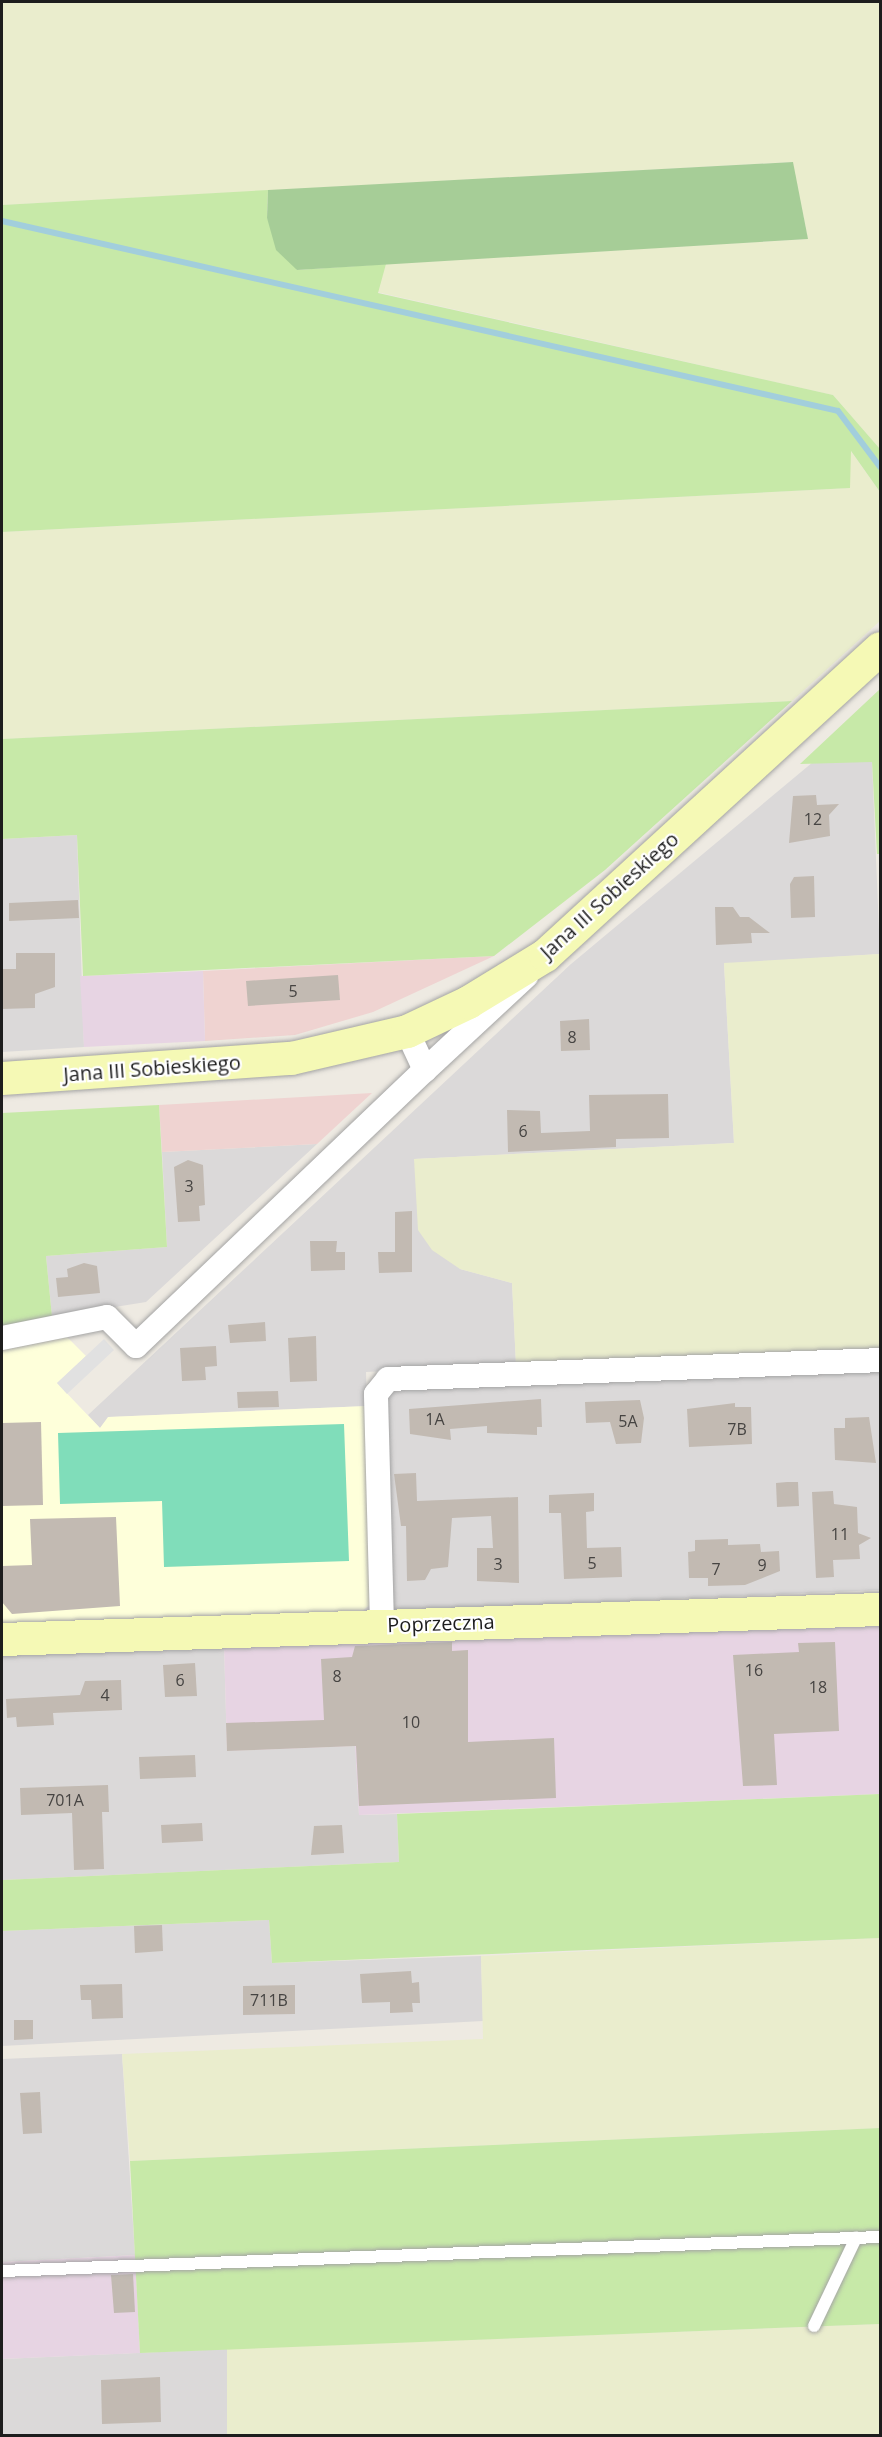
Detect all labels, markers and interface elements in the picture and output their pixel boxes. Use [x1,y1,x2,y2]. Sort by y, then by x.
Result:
house number: 12 [804,809,822,829]
street label: Jana III Sobieskiego [535,827,683,963]
house number: 5 [288,981,298,1001]
house number: 8 [567,1027,577,1047]
street label: Jana III Sobieskiego [63,1050,241,1086]
house number: 6 [518,1121,528,1141]
house number: 3 [184,1176,194,1196]
house number: 1A [425,1409,445,1429]
house number: 5A [618,1411,638,1431]
house number: 7B [727,1419,747,1439]
house number: 11 [831,1524,849,1544]
house number: 5 [587,1553,597,1573]
house number: 3 [493,1554,503,1574]
house number: 9 [757,1555,767,1575]
house number: 7 [711,1559,721,1579]
street label: Poprzeczna [387,1609,495,1637]
house number: 16 [745,1660,763,1680]
house number: 8 [332,1666,342,1686]
house number: 6 [175,1670,185,1690]
house number: 18 [809,1677,827,1697]
house number: 4 [100,1685,110,1705]
house number: 10 [402,1712,420,1732]
house number: 701A [46,1790,84,1810]
house number: 711B [250,1990,288,2010]

